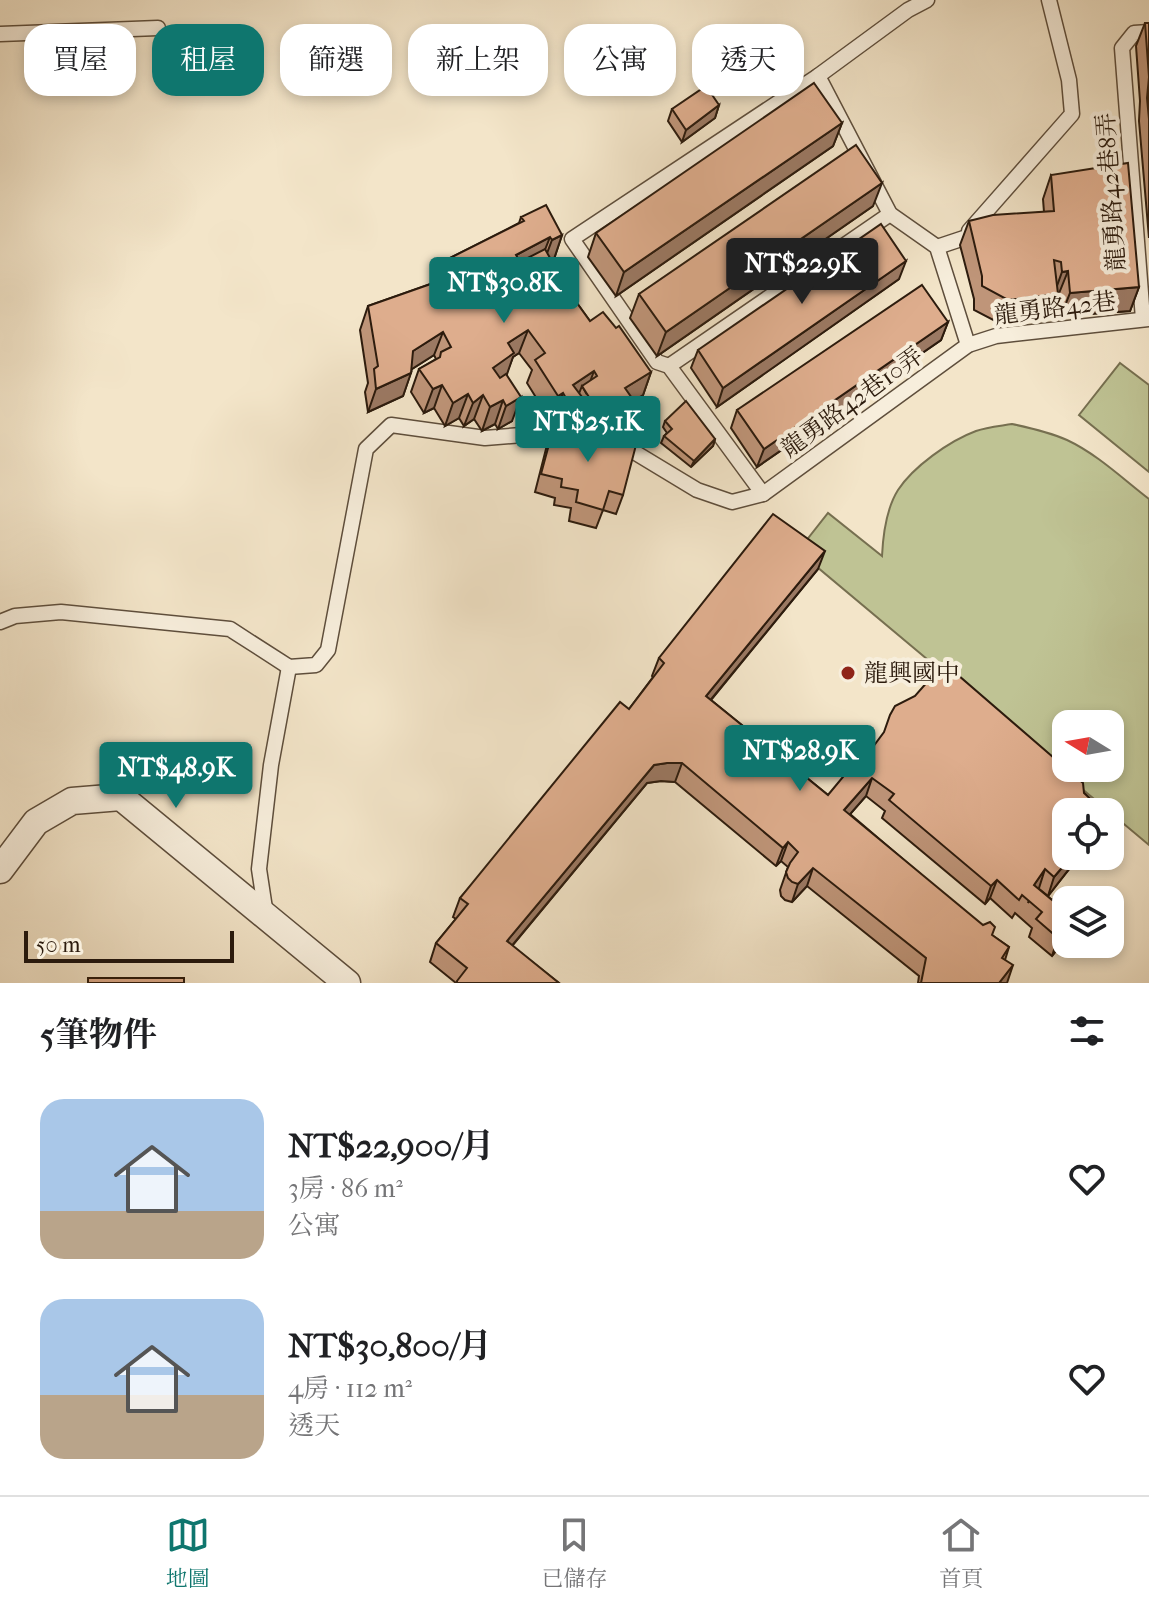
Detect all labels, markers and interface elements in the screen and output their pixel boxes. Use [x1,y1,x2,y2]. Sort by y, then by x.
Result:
chip: 買屋 [24,24,136,96]
chip: 租屋 [152,24,264,96]
chip: 篩選 [280,24,392,96]
chip: 新上架 [408,24,548,96]
chip: 公寓 [564,24,676,96]
chip: 透天 [692,24,804,96]
street label: 龍勇路42巷8弄 [1092,112,1130,272]
pin: NT$22.9K [719,238,885,306]
text: NT$22.9K [744,248,860,279]
pin: NT$30.8K [421,257,587,325]
text: NT$30.8K [447,267,561,298]
street label: 龍勇路42巷 [992,287,1118,329]
street label: 龍勇路42巷10弄 [776,341,928,463]
pin: NT$25.1K [505,396,671,464]
text: NT$25.1K [533,406,643,437]
place label: 龍興國中 [864,659,960,687]
marker: 龍興國中 [839,664,857,682]
north arrow [1052,710,1124,782]
map controls [1052,710,1124,958]
pin: NT$28.9K [717,725,883,793]
text: NT$28.9K [742,735,858,766]
pin: NT$48.9K [93,742,259,810]
text: NT$48.9K [117,752,235,783]
button: locate [1052,798,1124,870]
button: layers [1052,886,1124,958]
scale bar [24,927,234,963]
text: 50 m [36,932,81,958]
icon: filters [1065,1009,1109,1053]
text: 5筆物件 [40,1015,157,1055]
text: NT$22,900/月 [288,1126,494,1166]
icon: home [104,1131,200,1227]
icon: heart [1065,1157,1109,1201]
text: 3房 · 86 m² [288,1173,403,1204]
text: 公寓 [288,1210,340,1241]
text: NT$30,800/月 [288,1326,492,1366]
icon: home [104,1331,200,1427]
icon: heart [1065,1357,1109,1401]
text: 4房 · 112 m² [288,1373,412,1404]
text: 透天 [288,1410,340,1441]
tab: 地圖 [166,1513,210,1592]
tab: 已儲存 [541,1513,607,1592]
tab: 首頁 [939,1513,983,1592]

